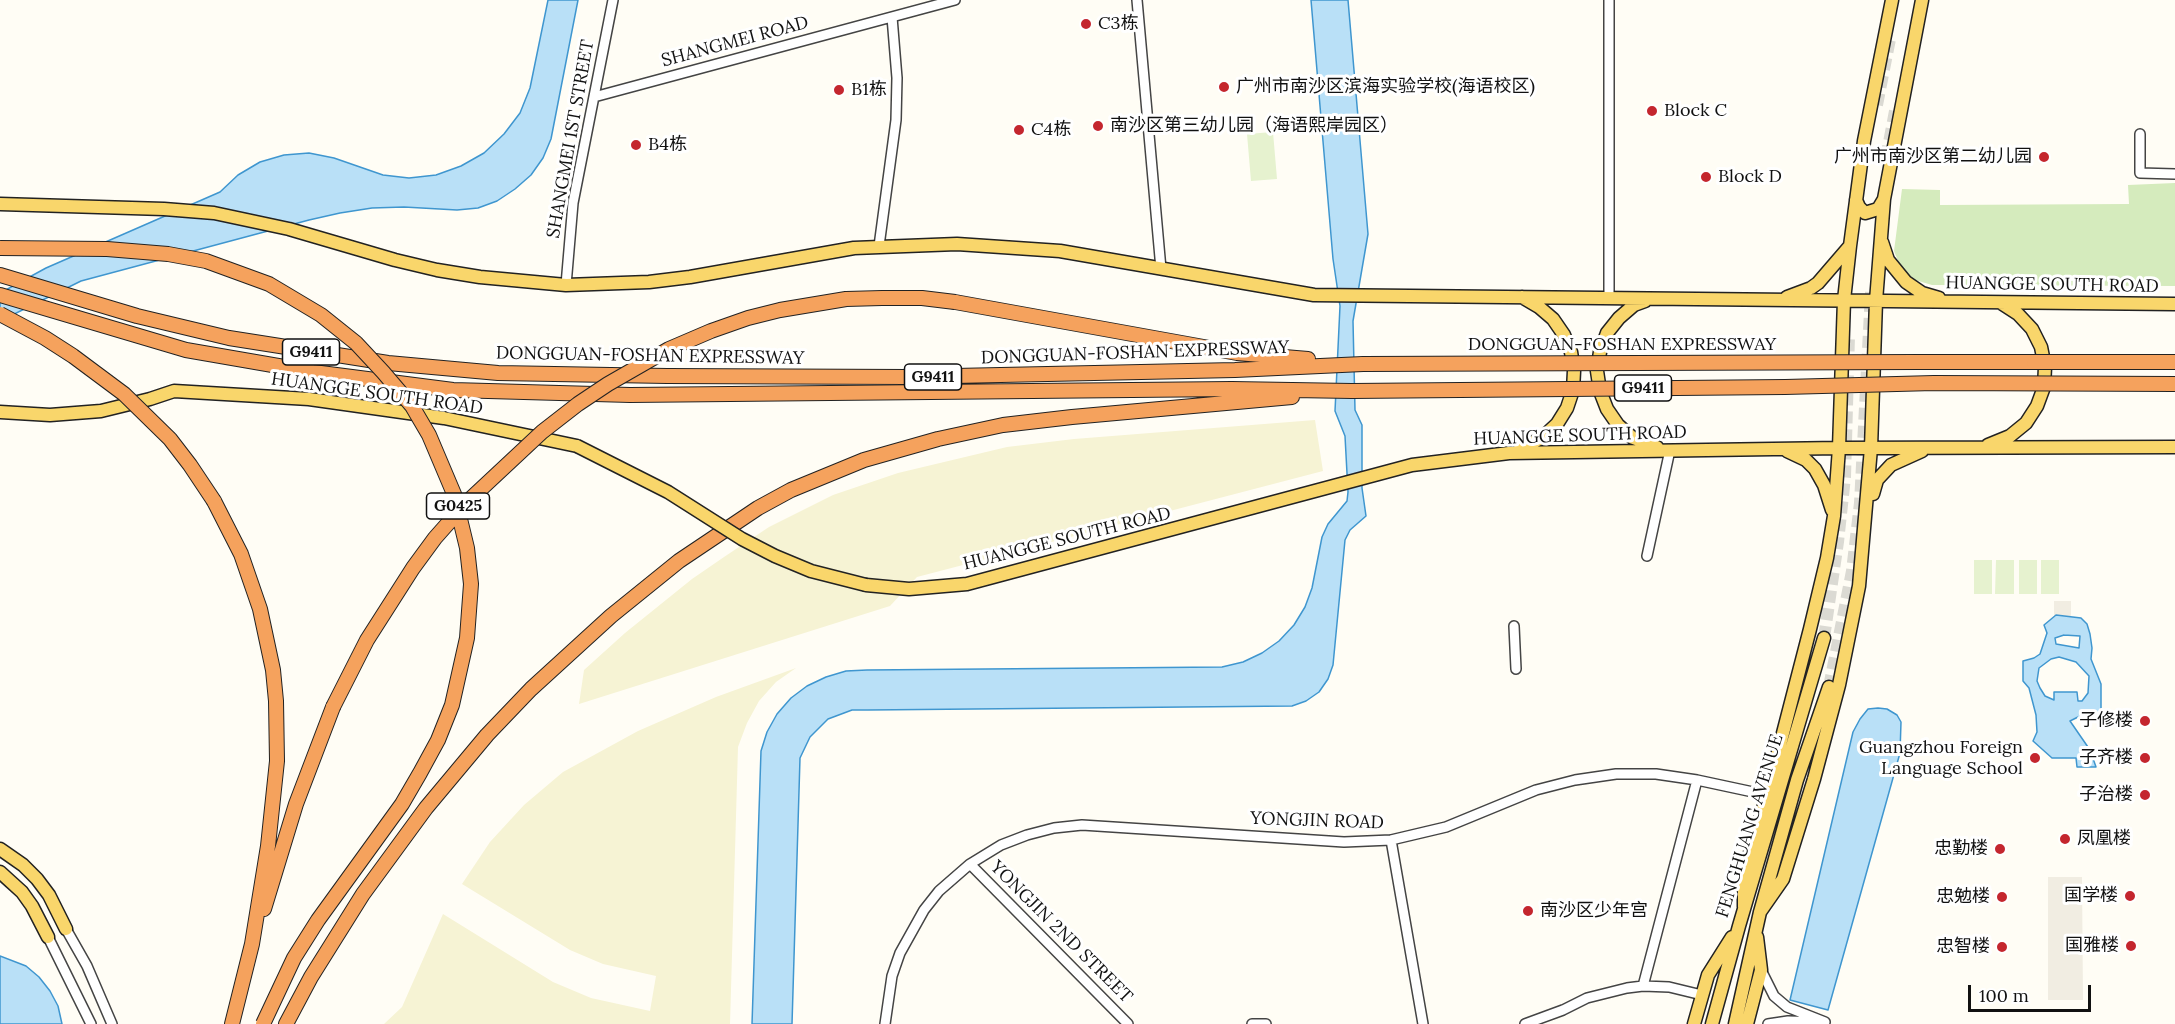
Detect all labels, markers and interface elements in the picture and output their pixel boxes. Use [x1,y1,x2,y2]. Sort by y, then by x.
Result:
street label: SHANGMEI ROAD [659,12,811,72]
place label: C3栋 [1098,13,1139,35]
marker: C3栋 [1079,17,1093,31]
street label: SHANGMEI 1ST STREET [543,38,599,240]
place label: 广州市南沙区滨海实验学校(海语校区) [1236,76,1535,98]
place label: B1栋 [851,79,887,101]
marker: 广州市南沙区滨海实验学校(海语校区) [1217,80,1231,94]
marker: B1栋 [832,83,846,97]
place label: Block C [1664,100,1727,122]
marker: Block C [1645,104,1659,118]
place label: 南沙区第三幼儿园（海语熙岸园区） [1110,115,1398,137]
place label: C4栋 [1031,119,1071,141]
marker: 南沙区第三幼儿园（海语熙岸园区） [1091,119,1105,133]
marker: C4栋 [1012,123,1026,137]
place label: B4栋 [648,134,687,156]
marker: B4栋 [629,138,643,152]
place label: 广州市南沙区第二幼儿园 [1834,146,2032,168]
marker: 广州市南沙区第二幼儿园 [2037,150,2051,164]
place label: Block D [1718,166,1782,188]
marker: Block D [1699,170,1713,184]
street label: HUANGGE SOUTH ROAD [1945,272,2159,298]
street label: DONGGUAN-FOSHAN EXPRESSWAY [1468,334,1776,356]
street label: DONGGUAN-FOSHAN EXPRESSWAY [980,337,1290,369]
road number: G9411 [282,339,340,365]
street label: DONGGUAN-FOSHAN EXPRESSWAY [496,343,804,369]
road number: G9411 [904,364,962,390]
street label: HUANGGE SOUTH ROAD [270,368,484,420]
road number: G9411 [1614,375,1672,401]
street label: HUANGGE SOUTH ROAD [1473,421,1687,451]
road number: G0425 [426,493,490,519]
street label: HUANGGE SOUTH ROAD [961,503,1173,575]
place label: 子修楼 [2079,710,2133,732]
marker: 子修楼 [2138,714,2152,728]
street label: FENGHUANG AVENUE [1712,732,1788,920]
place label: Guangzhou Foreign Language School [1859,737,2023,780]
place label: 子齐楼 [2079,747,2133,769]
marker: Guangzhou Foreign Language School [2028,751,2042,765]
marker: 子齐楼 [2138,751,2152,765]
place label: 子治楼 [2079,784,2133,806]
marker: 子治楼 [2138,788,2152,802]
street label: YONGJIN ROAD [1250,808,1384,834]
place label: 凤凰楼 [2077,828,2131,850]
marker: 凤凰楼 [2058,832,2072,846]
place label: 忠勤楼 [1934,838,1988,860]
marker: 忠勤楼 [1993,842,2007,856]
street label: YONGJIN 2ND STREET [985,856,1137,1008]
place label: 国学楼 [2064,885,2118,907]
place label: 忠勉楼 [1936,886,1990,908]
marker: 国学楼 [2123,889,2137,903]
marker: 忠勉楼 [1995,890,2009,904]
place label: 南沙区少年宫 [1540,900,1648,922]
marker: 南沙区少年宫 [1521,904,1535,918]
place label: 国雅楼 [2065,935,2119,957]
place label: 忠智楼 [1936,936,1990,958]
marker: 国雅楼 [2124,939,2138,953]
marker: 忠智楼 [1995,940,2009,954]
scale bar [1971,973,2094,1011]
text: 100 m [1979,984,2029,1007]

